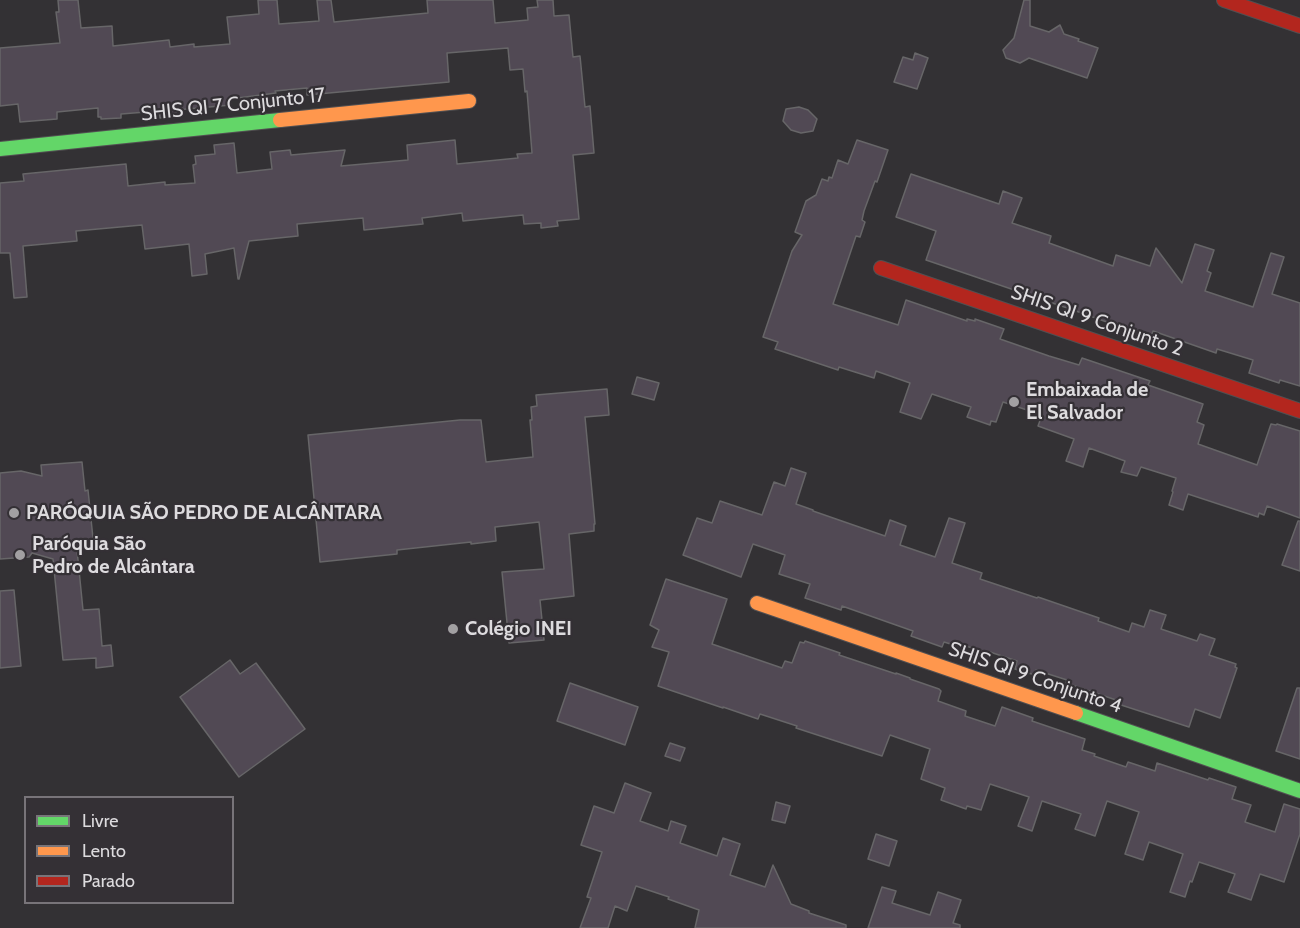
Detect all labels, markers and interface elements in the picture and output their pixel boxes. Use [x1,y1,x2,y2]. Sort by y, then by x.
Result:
street label: SHIS QI 7 Conjunto 17 [140,83,326,127]
street label: SHIS QI 9 Conjunto 2 [1008,280,1186,362]
place label: Embaixada de El Salvador [1026,378,1148,425]
marker: Embaixada de El Salvador [1007,395,1021,409]
place label: PARÓQUIA SÃO PEDRO DE ALCÂNTARA [26,501,382,525]
marker: PARÓQUIA SÃO PEDRO DE ALCÂNTARA [7,506,21,520]
place label: Paróquia São Pedro de Alcântara [32,532,195,579]
marker: Paróquia São Pedro de Alcântara [13,548,27,562]
place label: Colégio INEI [465,617,572,641]
marker: Colégio INEI [446,622,460,636]
street label: SHIS QI 9 Conjunto 4 [945,637,1125,719]
legend [24,796,234,904]
text: Livre [82,810,118,832]
text: Lento [82,840,126,862]
text: Parado [82,870,135,892]

